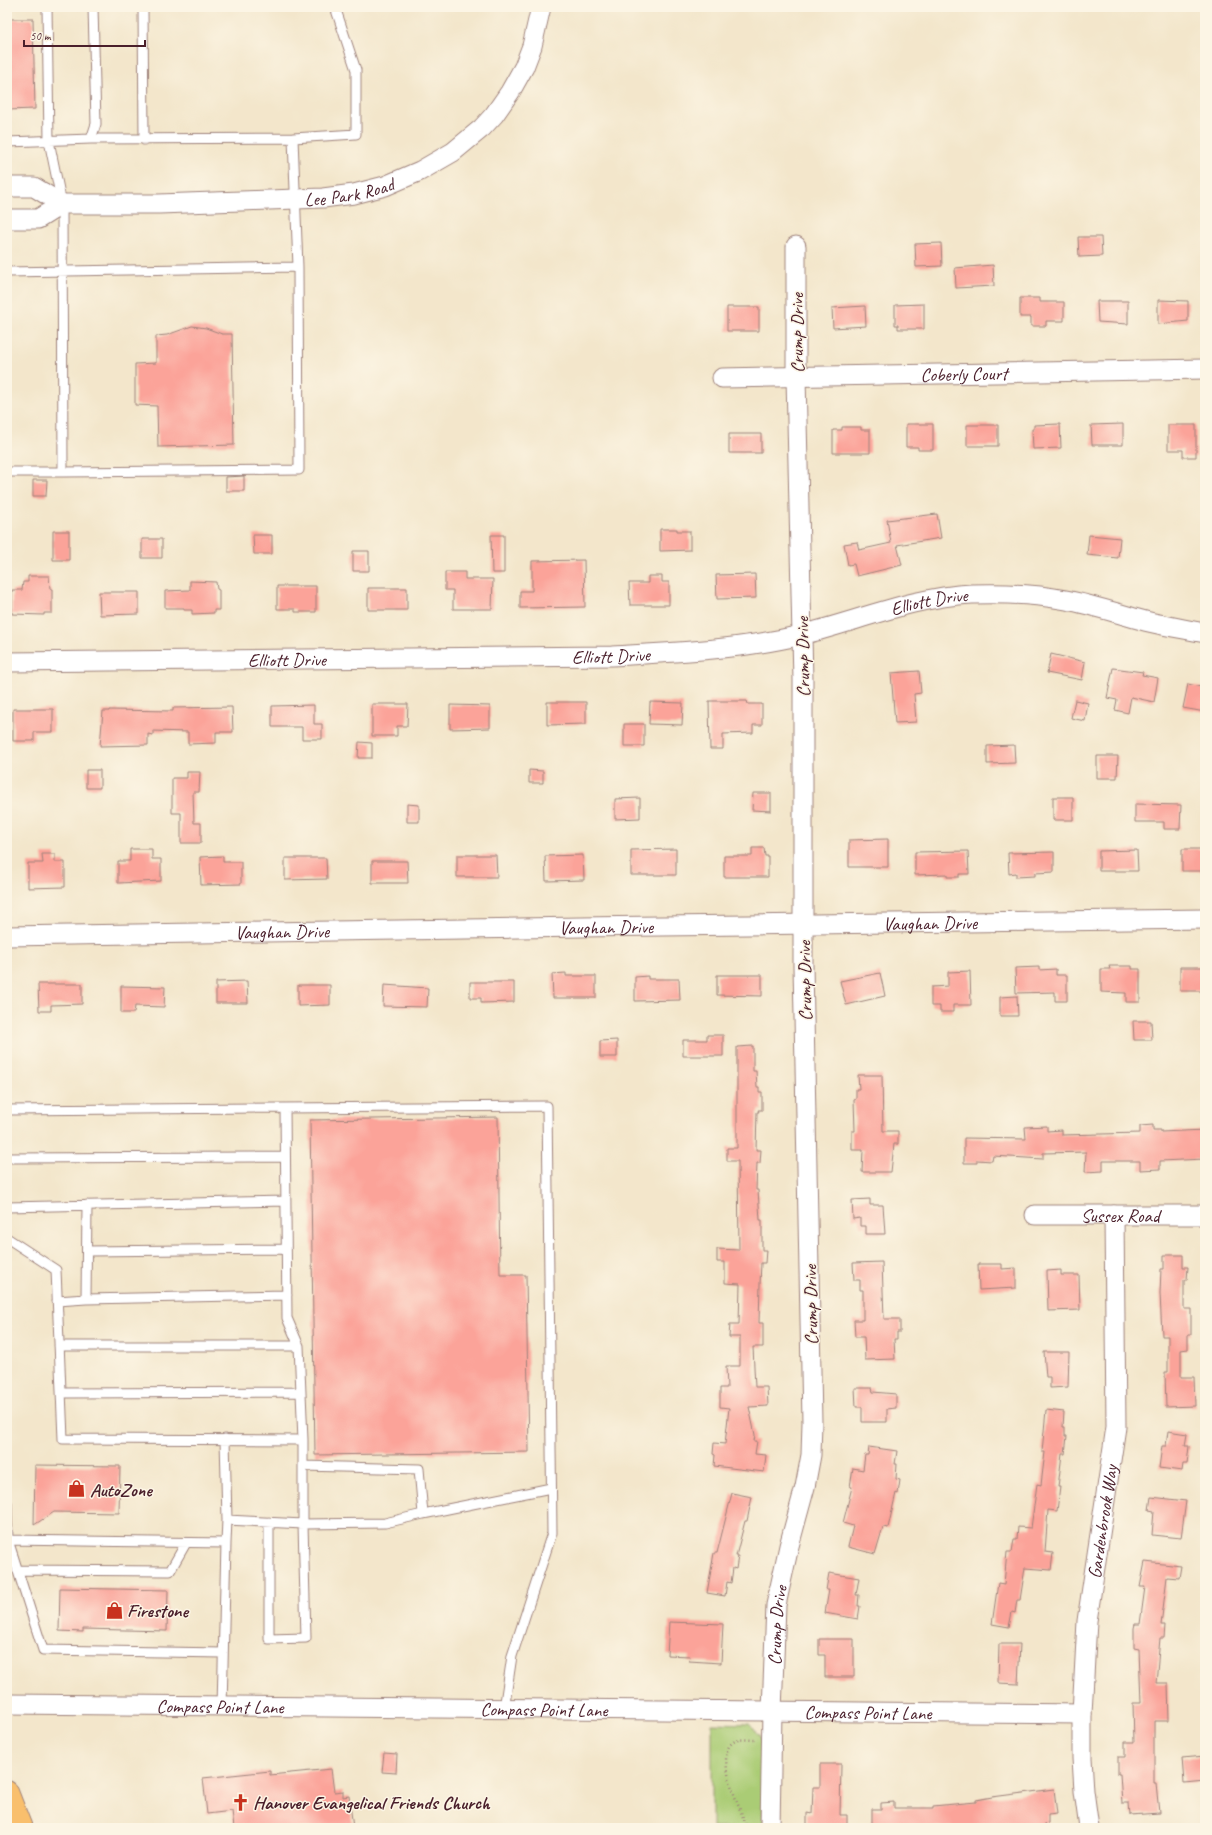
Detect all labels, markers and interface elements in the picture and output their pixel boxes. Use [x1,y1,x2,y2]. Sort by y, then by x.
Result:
scale bar [24,22,145,48]
text: 50 m [30,28,52,44]
street label: Lee Park Road [304,172,400,212]
street label: Crump Drive [785,291,809,373]
street label: Coberly Court [920,362,1010,387]
street label: Elliott Drive [888,583,970,621]
street label: Crump Drive [790,615,816,697]
street label: Elliott Drive [572,643,652,669]
street label: Elliott Drive [248,648,328,673]
street label: Vaughan Drive [883,911,979,936]
street label: Vaughan Drive [559,915,655,940]
street label: Vaughan Drive [235,919,331,945]
street label: Crump Drive [792,939,818,1021]
street label: Sussex Road [1081,1204,1163,1228]
street label: Crump Drive [798,1263,824,1345]
street label: Gardenbrook Way [1083,1462,1123,1580]
place label: AutoZone [90,1478,153,1502]
shop icon: AutoZone [67,1479,87,1499]
street label: Crump Drive [763,1581,793,1666]
place label: Firestone [127,1599,189,1623]
shop icon: Firestone [104,1600,124,1620]
street label: Compass Point Lane [156,1694,286,1720]
street label: Compass Point Lane [480,1697,609,1723]
street label: Compass Point Lane [804,1700,933,1726]
place label: Hanover Evangelical Friends Church [253,1791,491,1815]
church icon: Hanover Evangelical Friends Church [230,1792,250,1812]

